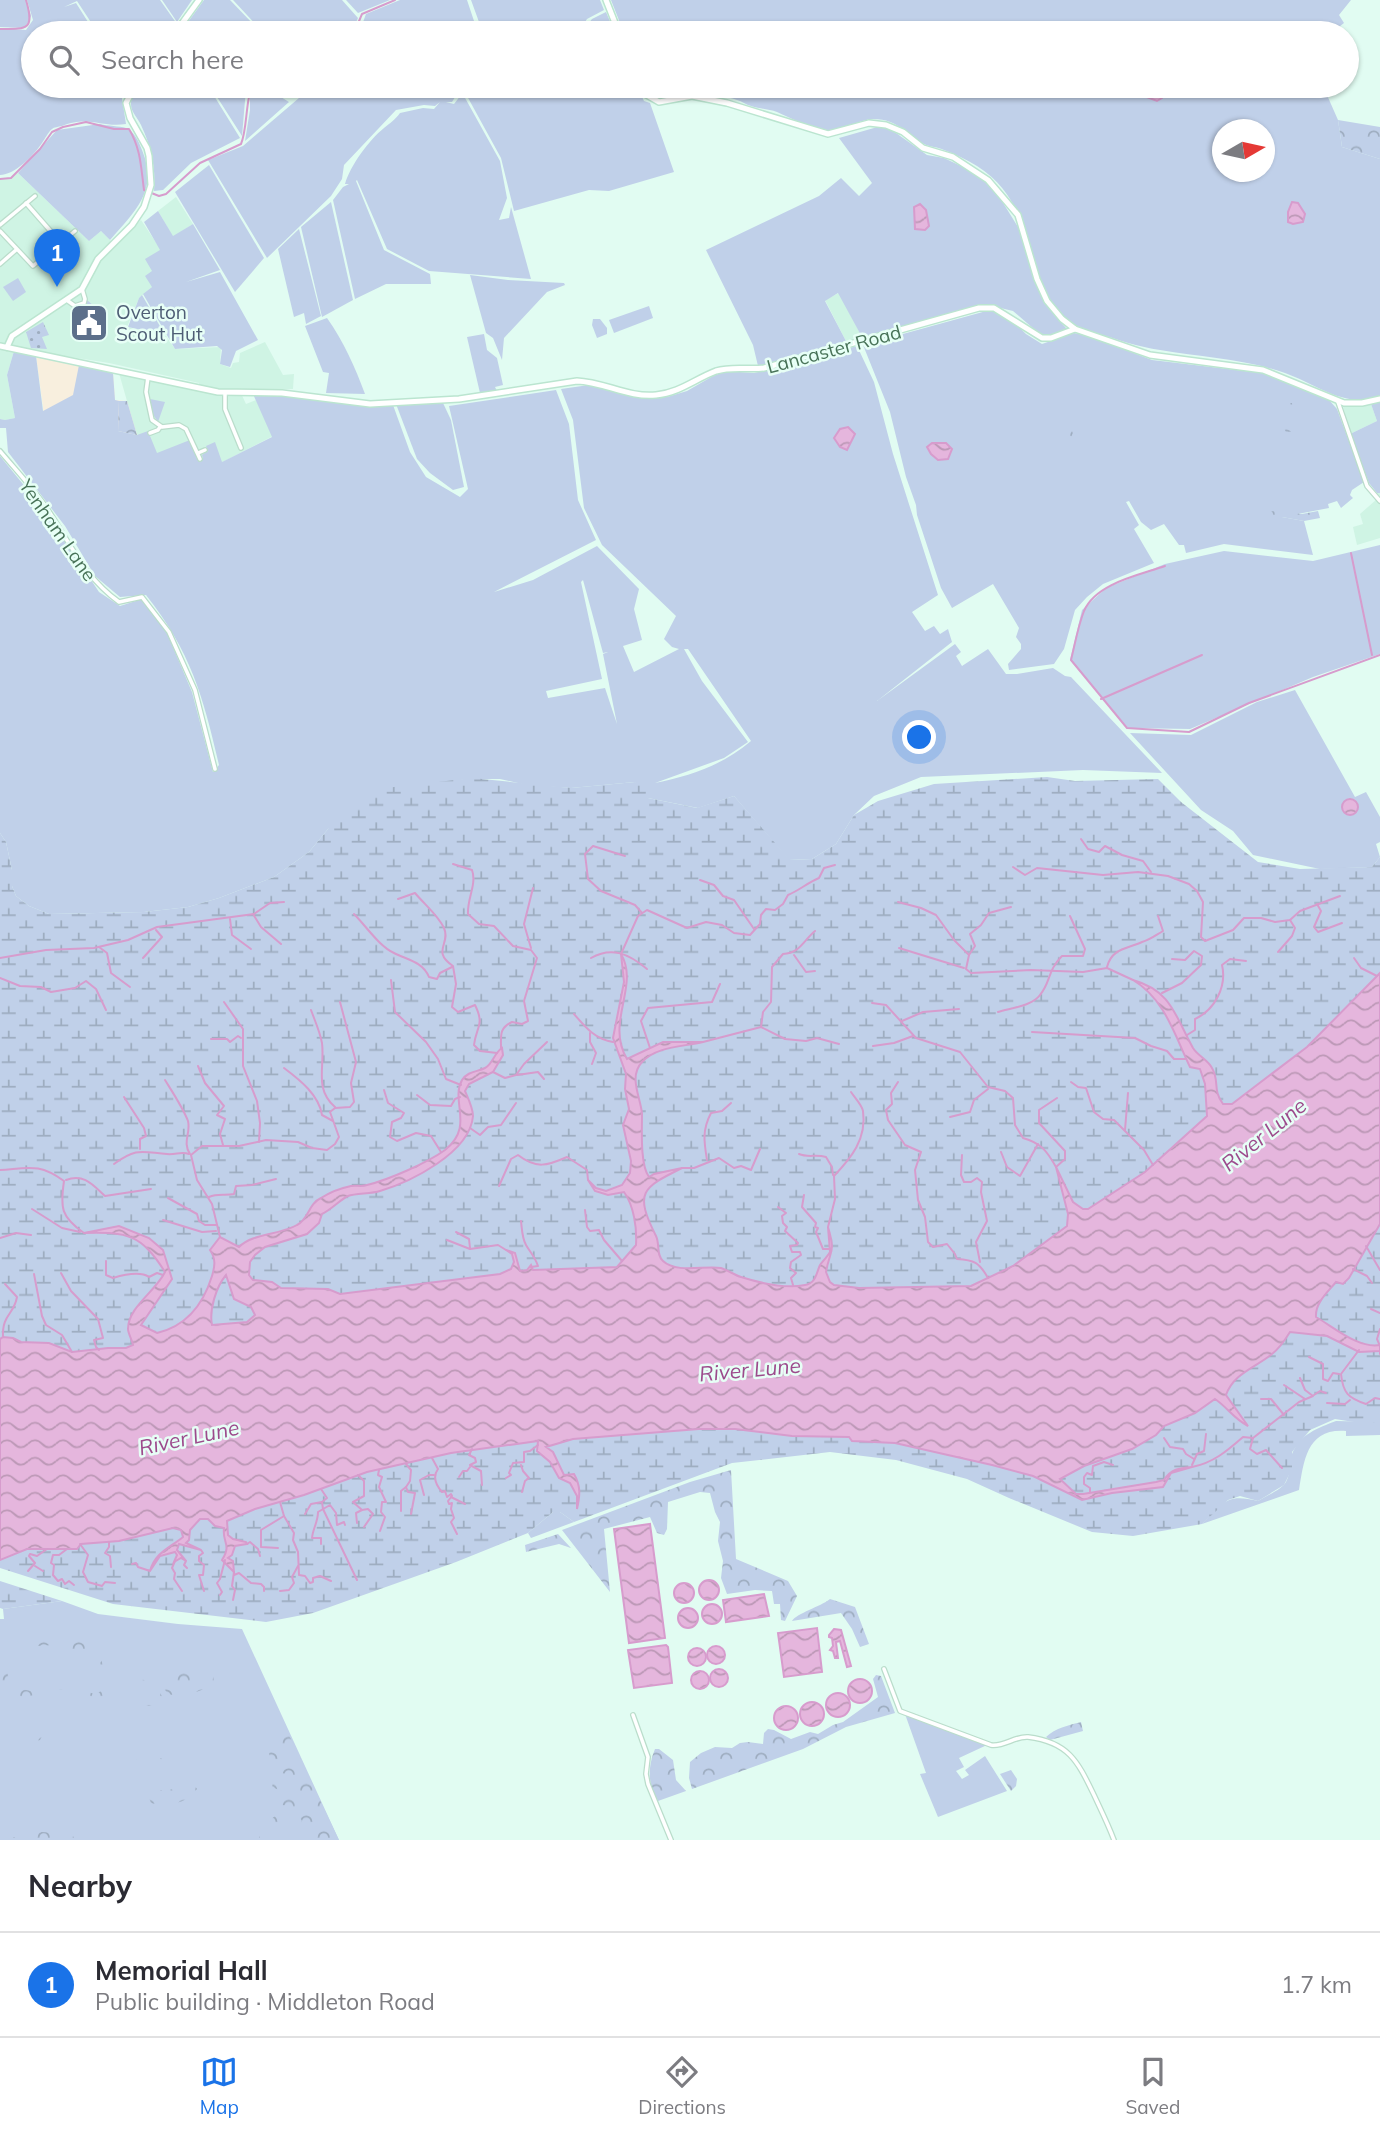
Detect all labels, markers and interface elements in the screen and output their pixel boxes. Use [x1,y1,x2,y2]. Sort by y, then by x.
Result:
search box [21,21,1359,98]
icon: search [45,41,83,79]
text: Search here [101,43,244,76]
north arrow [1212,119,1275,182]
pin: 1 [34,229,80,287]
place label: Overton Scout Hut [116,300,203,346]
public building icon: Overton Scout Hut [68,302,110,344]
street label: Lancaster Road [764,320,904,378]
street label: Yenham Lane [13,474,102,586]
your location [902,720,936,754]
water label: River Lune [1216,1092,1311,1176]
water label: River Lune [698,1352,802,1386]
water label: River Lune [136,1414,241,1460]
text: Nearby [28,1867,132,1905]
text: Memorial Hall [95,1954,267,1987]
text: 1 [44,1970,58,1999]
text: 1.7 km [1281,1970,1352,1999]
text: Public building · Middleton Road [95,1987,435,2016]
tab: Map [200,2053,239,2119]
tab: Directions [638,2053,726,2119]
tab: Saved [1125,2053,1180,2119]

